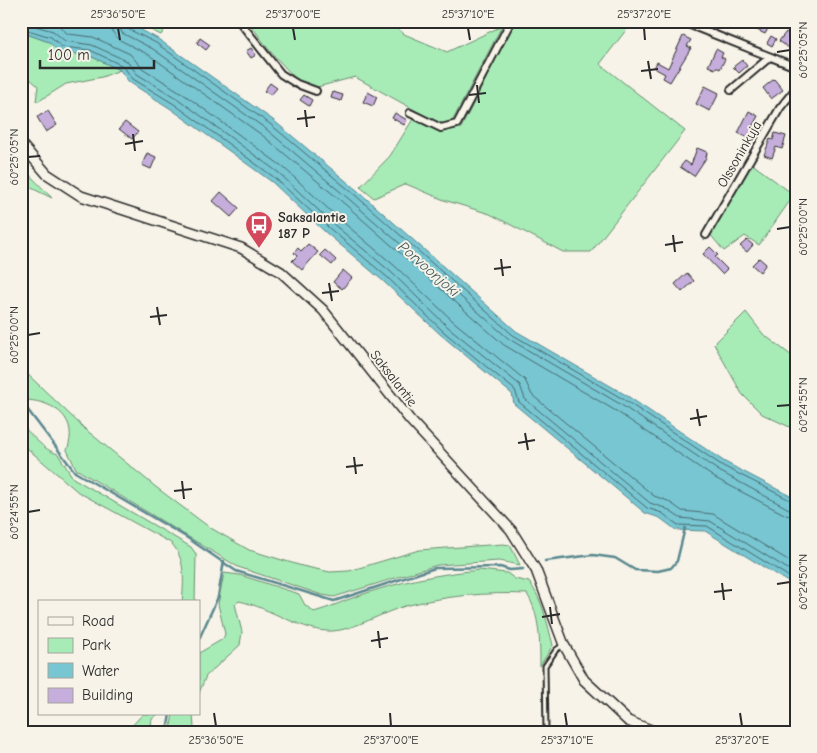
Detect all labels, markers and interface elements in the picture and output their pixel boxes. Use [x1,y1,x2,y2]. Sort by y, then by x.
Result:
text: 25°36'50"E [90,7,146,21]
text: 25°37'00"E [266,7,321,21]
text: 25°37'10"E [442,7,494,21]
text: 25°37'20"E [617,7,671,21]
text: 60°25'05"N [796,22,810,78]
scale bar [40,38,154,70]
text: 100 m [48,46,90,64]
street label: Olssoninkuja [714,118,765,191]
text: 60°25'05"N [7,129,21,185]
text: 60°25'00"N [796,198,810,256]
place label: Saksalantie 187 P [278,209,346,242]
bus stop icon: Saksalantie 187 P [244,210,274,249]
water label: Porvoonjoki [395,238,464,301]
text: 60°25'00"N [7,306,21,364]
street label: Saksalantie [366,347,421,410]
text: 60°24'55"N [796,377,810,433]
text: 60°24'55"N [7,484,21,540]
text: 60°24'50"N [796,554,810,610]
legend [38,600,200,716]
text: Road [82,612,114,630]
text: Park [82,636,111,654]
text: Water [82,662,119,680]
text: Building [82,686,133,704]
text: 25°36'50"E [188,733,244,747]
text: 25°37'00"E [364,733,419,747]
text: 25°37'10"E [541,733,593,747]
text: 25°37'20"E [715,733,769,747]

